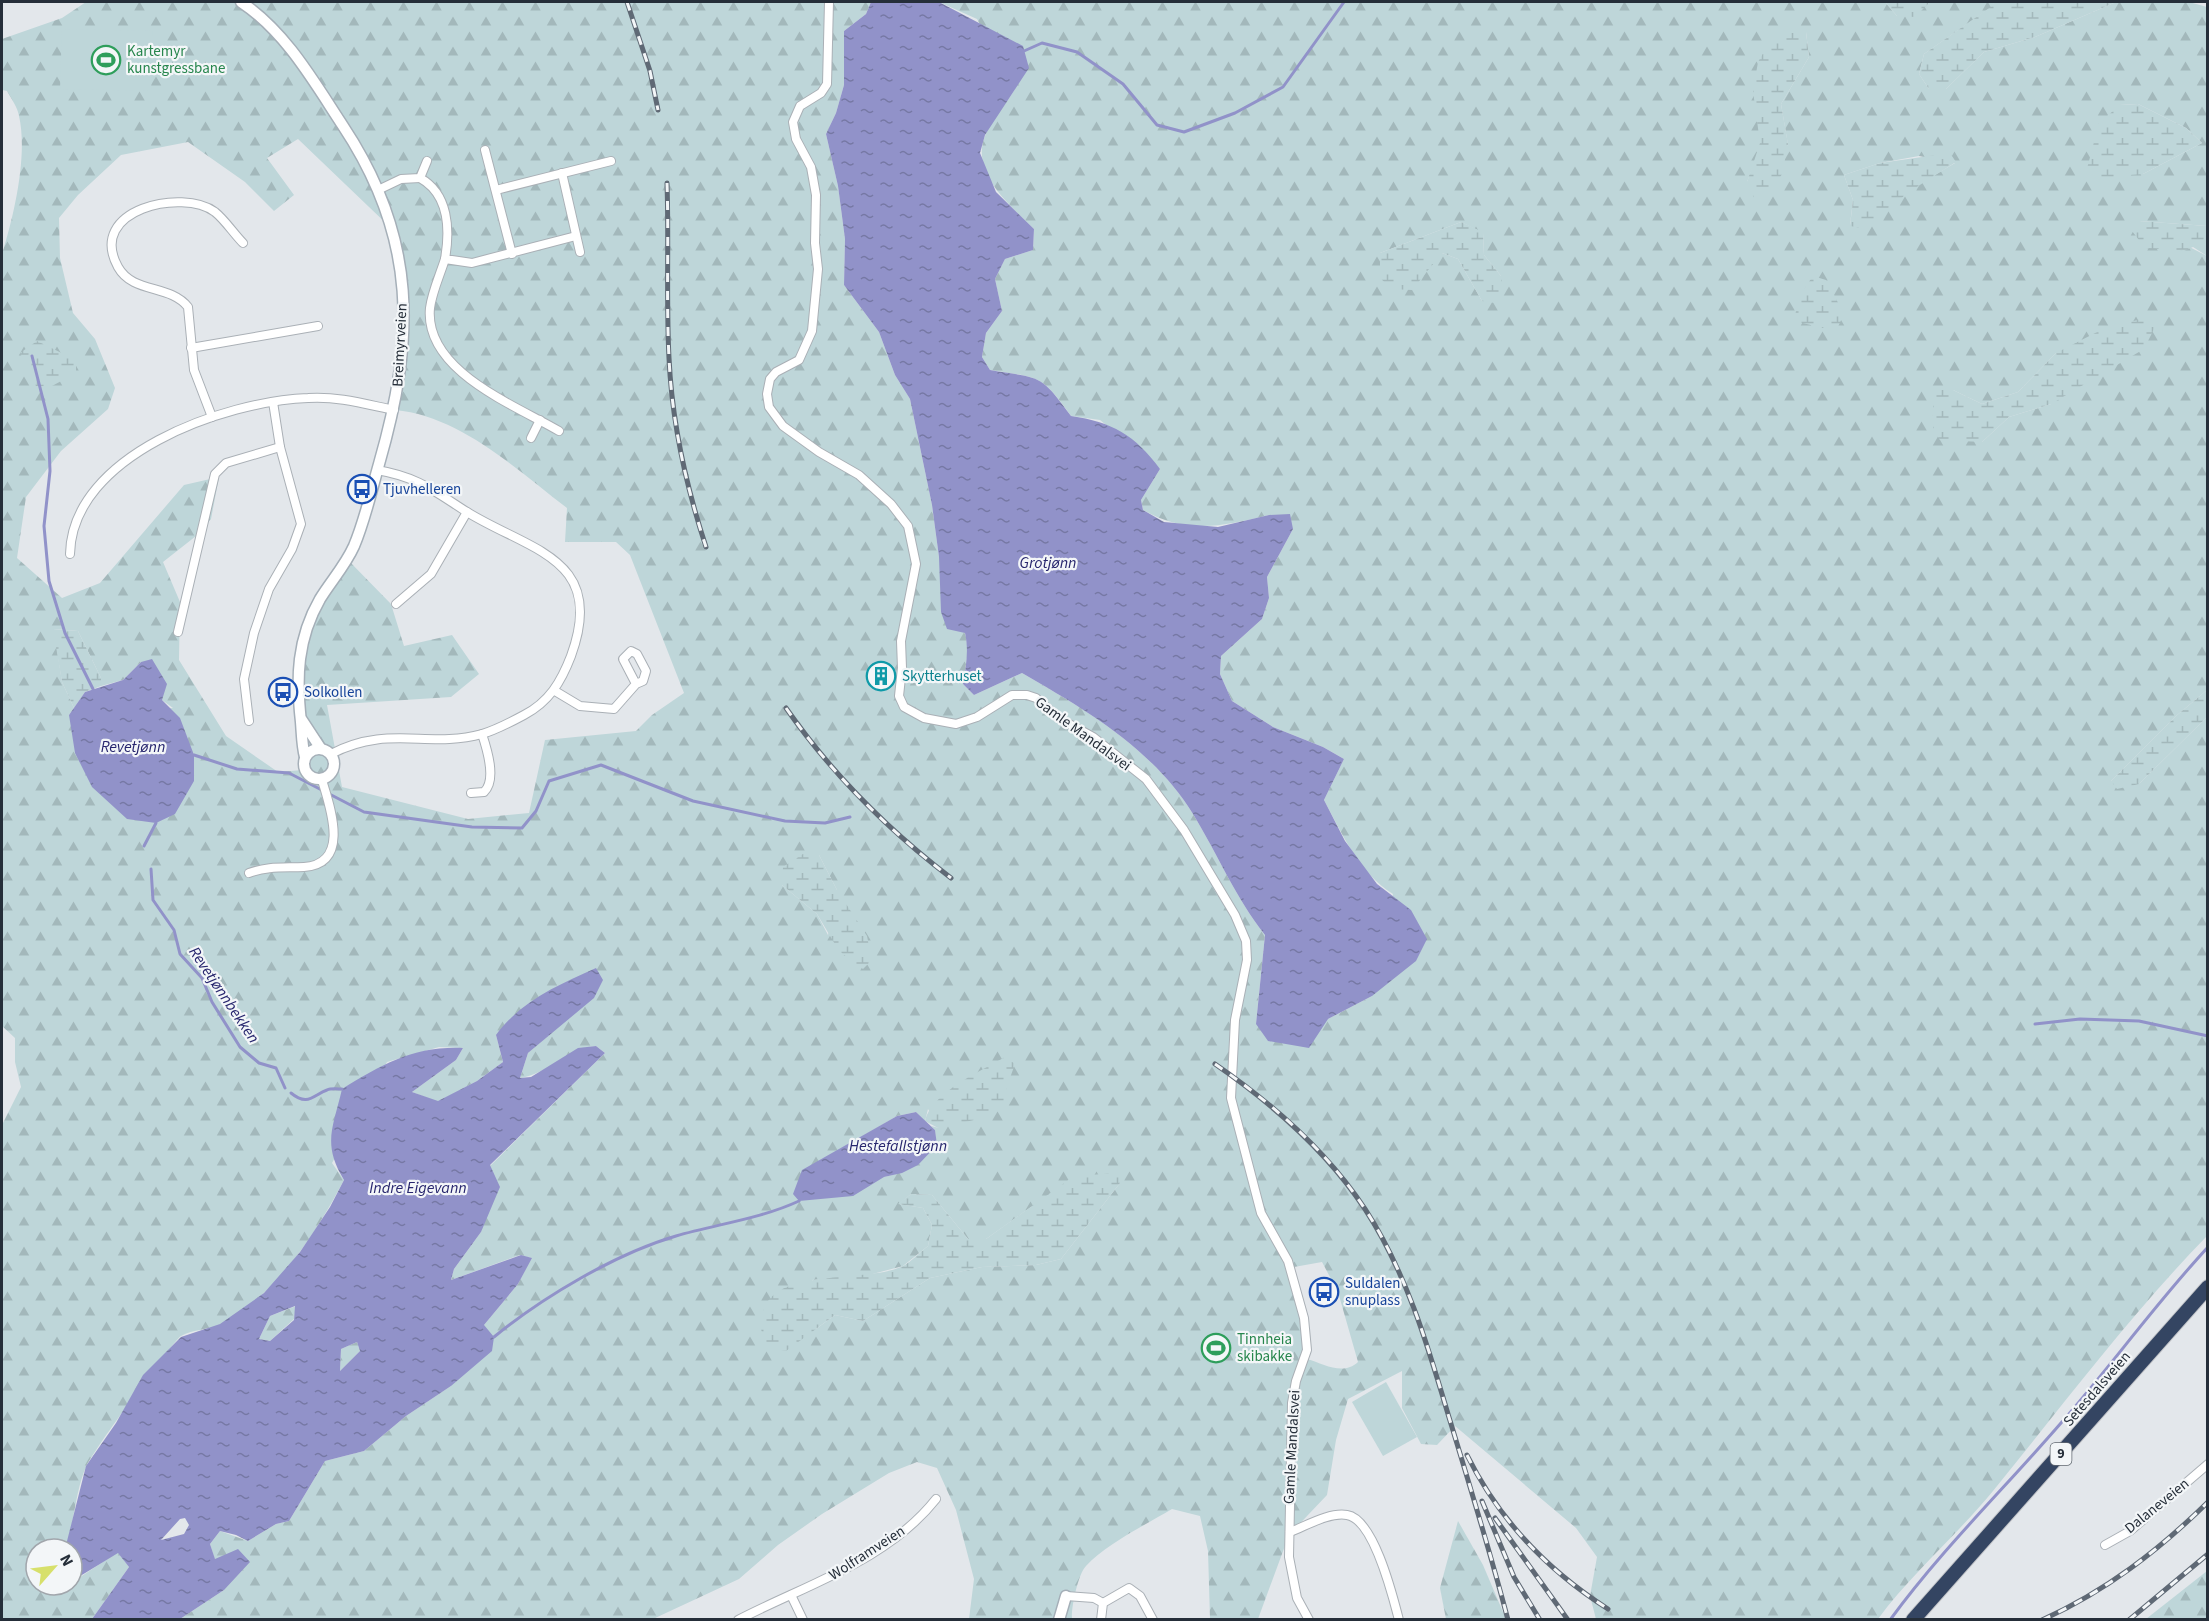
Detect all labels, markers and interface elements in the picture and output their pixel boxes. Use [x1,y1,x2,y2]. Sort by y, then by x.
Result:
place label: Kartemyr kunstgressbane [127,41,225,79]
sports icon: Kartemyr kunstgressbane [90,44,122,76]
street label: Breimyrveien [387,303,413,387]
bus stop icon: Tjuvhelleren [346,473,378,505]
place label: Tjuvhelleren [383,479,461,500]
water label: Grotjønn [1020,552,1076,574]
building icon: Skytterhuset [865,660,897,692]
place label: Skytterhuset [902,666,982,687]
bus stop icon: Solkollen [267,676,299,708]
place label: Solkollen [304,682,363,703]
street label: Gamle Mandalsvei [1031,692,1135,776]
water label: Revetjønn [101,736,165,758]
water label: Revetjønnbekken [184,942,264,1048]
water label: Hestefallstjønn [849,1135,947,1157]
water label: Indre Eigevann [369,1177,467,1199]
place label: Suldalen snuplass [1345,1273,1400,1311]
bus stop icon: Suldalen snuplass [1308,1276,1340,1308]
place label: Tinnheia skibakke [1237,1329,1292,1367]
sports icon: Tinnheia skibakke [1200,1332,1232,1364]
street label: Setesdalsveien [2058,1347,2136,1431]
street label: Gamle Mandalsvei [1279,1389,1305,1505]
road number: 9 [2050,1443,2072,1465]
street label: Dalaneveien [2120,1473,2194,1539]
street label: Wolframveien [825,1521,909,1585]
north arrow [24,1537,84,1597]
text: N [54,1551,79,1570]

